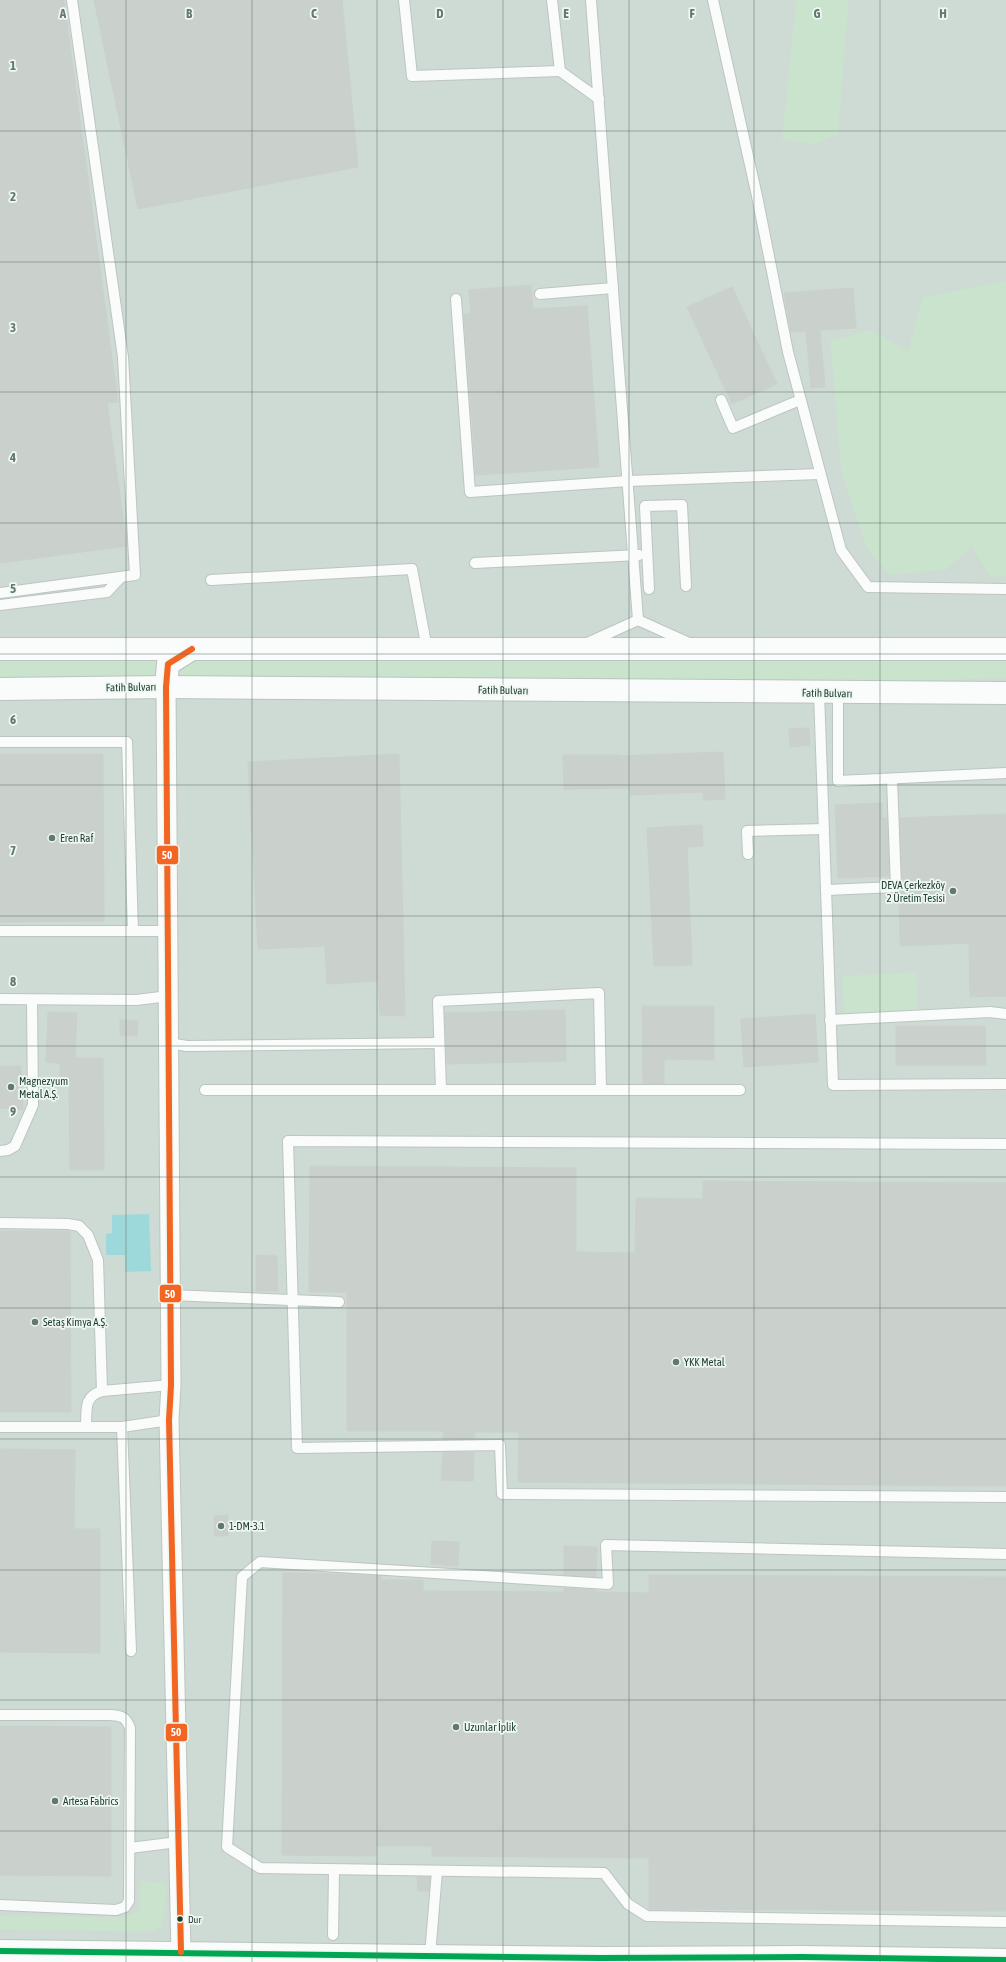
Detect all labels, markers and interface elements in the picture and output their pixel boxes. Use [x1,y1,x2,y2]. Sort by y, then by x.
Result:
text: A [59,6,67,21]
text: B [186,6,193,21]
text: C [311,6,317,21]
text: D [436,6,444,21]
text: E [563,6,569,21]
text: F [689,6,695,21]
text: G [814,6,821,21]
text: H [939,6,947,21]
text: 1 [10,58,16,73]
text: 2 [10,189,16,204]
text: 3 [10,320,16,335]
text: 4 [9,450,16,465]
text: 5 [10,581,16,596]
street label: Fatih Bulvarı [106,681,156,693]
street label: Fatih Bulvarı [478,684,528,696]
street label: Fatih Bulvarı [802,687,852,699]
text: 6 [10,712,16,727]
place label: Eren Raf [60,832,93,844]
marker: Eren Raf [47,833,57,843]
text: 7 [10,843,16,858]
line badge: 50 [156,845,179,865]
text: 50 [162,849,172,861]
place label: DEVA Çerkezköy 2 Üretim Tesisi [881,879,945,904]
marker: DEVA Çerkezköy 2 Üretim Tesisi [948,886,958,896]
text: 8 [10,974,16,989]
place label: Magnezyum Metal A.Ş. [19,1075,68,1100]
marker: Magnezyum Metal A.Ş. [6,1082,16,1092]
text: 9 [10,1104,16,1119]
line badge: 50 [159,1284,182,1303]
text: 50 [165,1288,175,1300]
place label: Setaş Kimya A.Ş. [43,1316,107,1328]
marker: Setaş Kimya A.Ş. [30,1317,40,1327]
place label: YKK Metal [684,1356,725,1368]
marker: YKK Metal [671,1357,681,1367]
place label: 1-DM-3.1 [229,1520,265,1532]
marker: 1-DM-3.1 [216,1521,226,1531]
place label: Uzunlar İplik [464,1721,516,1733]
marker: Uzunlar İplik [451,1722,461,1732]
line badge: 50 [165,1723,188,1742]
text: 50 [171,1726,181,1738]
place label: Artesa Fabrics [63,1795,118,1807]
marker: Artesa Fabrics [50,1796,60,1806]
marker: Dur [175,1914,185,1924]
place label: Dur [188,1914,202,1925]

